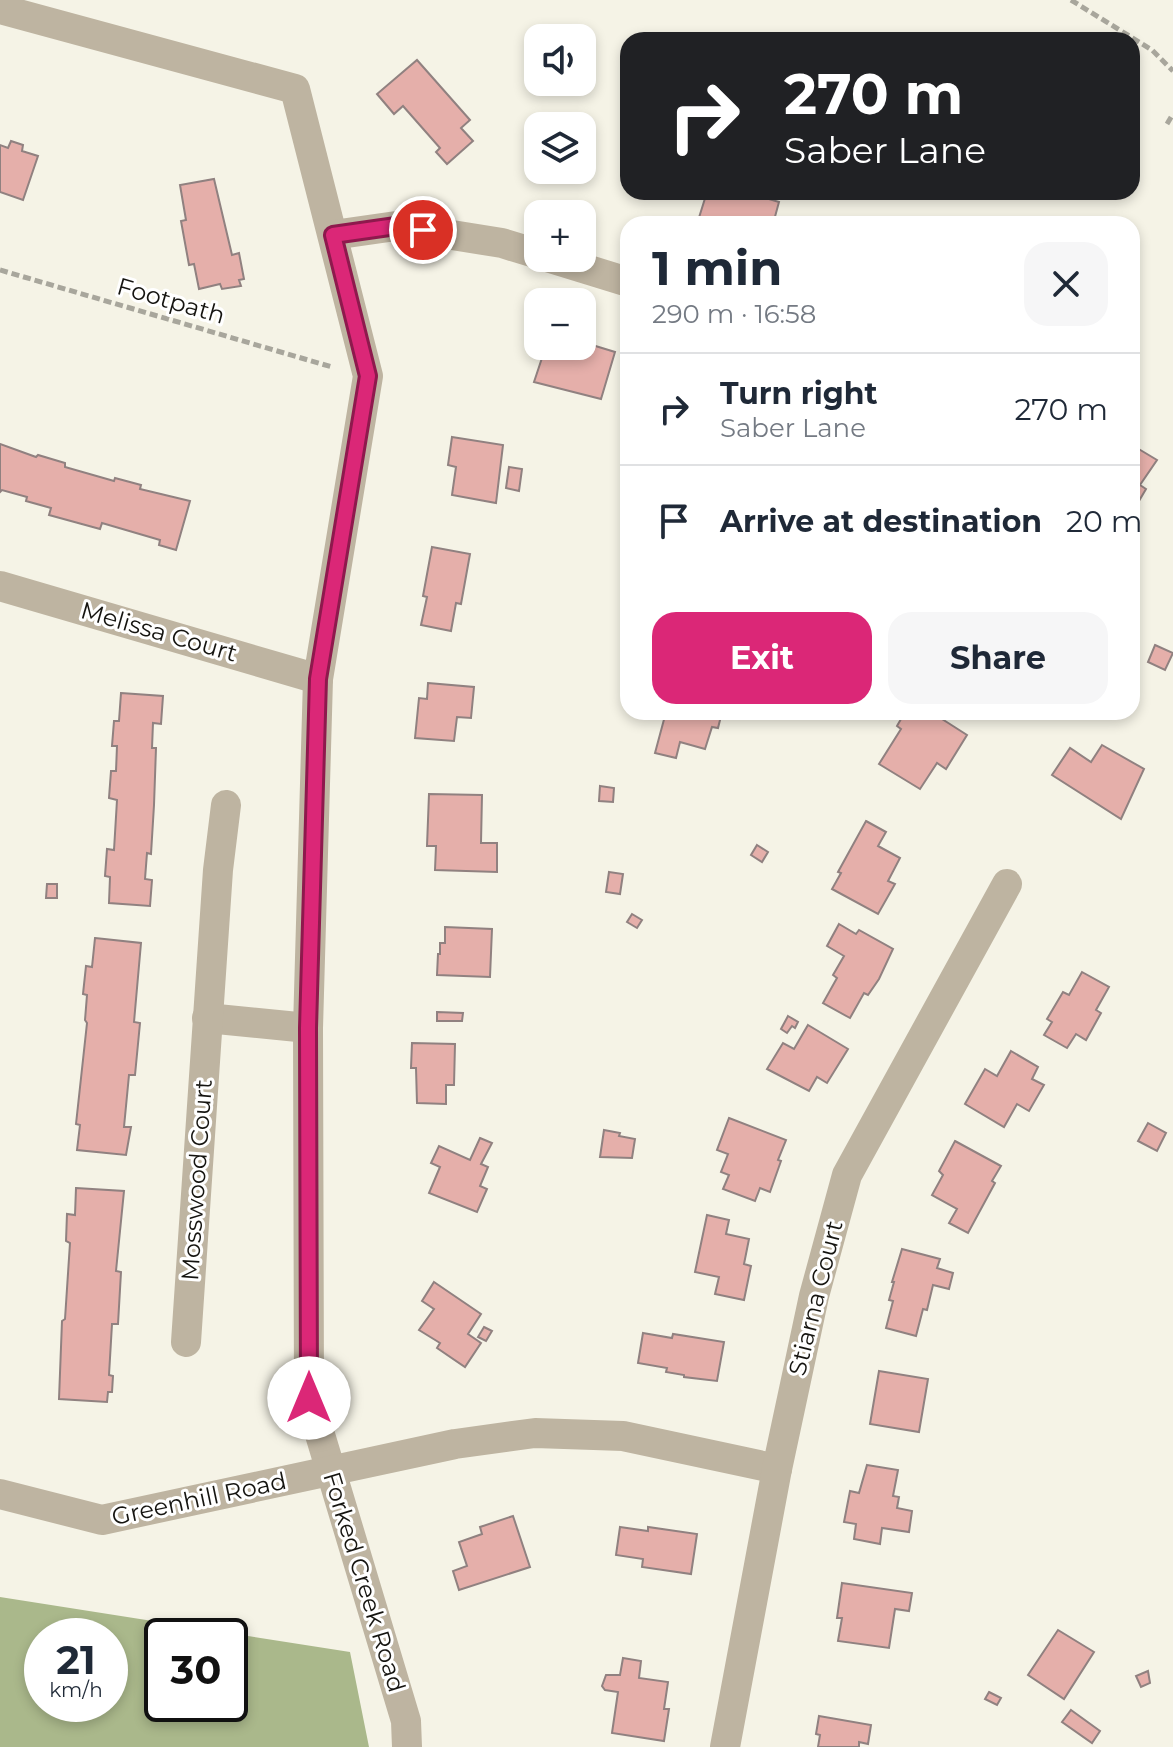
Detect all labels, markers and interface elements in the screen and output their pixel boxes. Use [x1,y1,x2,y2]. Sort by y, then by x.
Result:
map controls [524,24,596,360]
button: sound [524,24,596,96]
text: 270 m [784,60,963,128]
icon: right [652,64,756,168]
button: layers [524,112,596,184]
text: Saber Lane [784,128,986,172]
pin [389,196,457,264]
button: + [524,200,596,272]
icon: arrive [401,208,445,252]
text: 1 min [652,239,782,297]
button: close [1024,242,1108,326]
street label: Footpath [114,271,228,330]
button: − [524,288,596,360]
text: 290 m · 16:58 [652,298,816,330]
text: Turn right [720,375,877,412]
icon: right [652,387,696,431]
text: 270 m [1014,391,1108,428]
text: Saber Lane [720,412,866,444]
icon: arrive [652,499,696,543]
text: Arrive at destination [720,503,1042,540]
text: 20 m [1066,503,1143,540]
street label: Melissa Court [77,595,241,668]
button: Exit [652,612,872,704]
button: Share [888,612,1108,704]
street label: Mosswood Court [175,1078,218,1282]
street label: Stiarna Court [782,1217,849,1378]
position arrow [267,1356,351,1440]
street label: Greenhill Road [109,1466,289,1531]
street label: Forked Creek Road [317,1468,412,1696]
speed limit sign: 30 [144,1618,248,1722]
text: 21 [56,1635,96,1684]
text: km/h [49,1678,103,1702]

